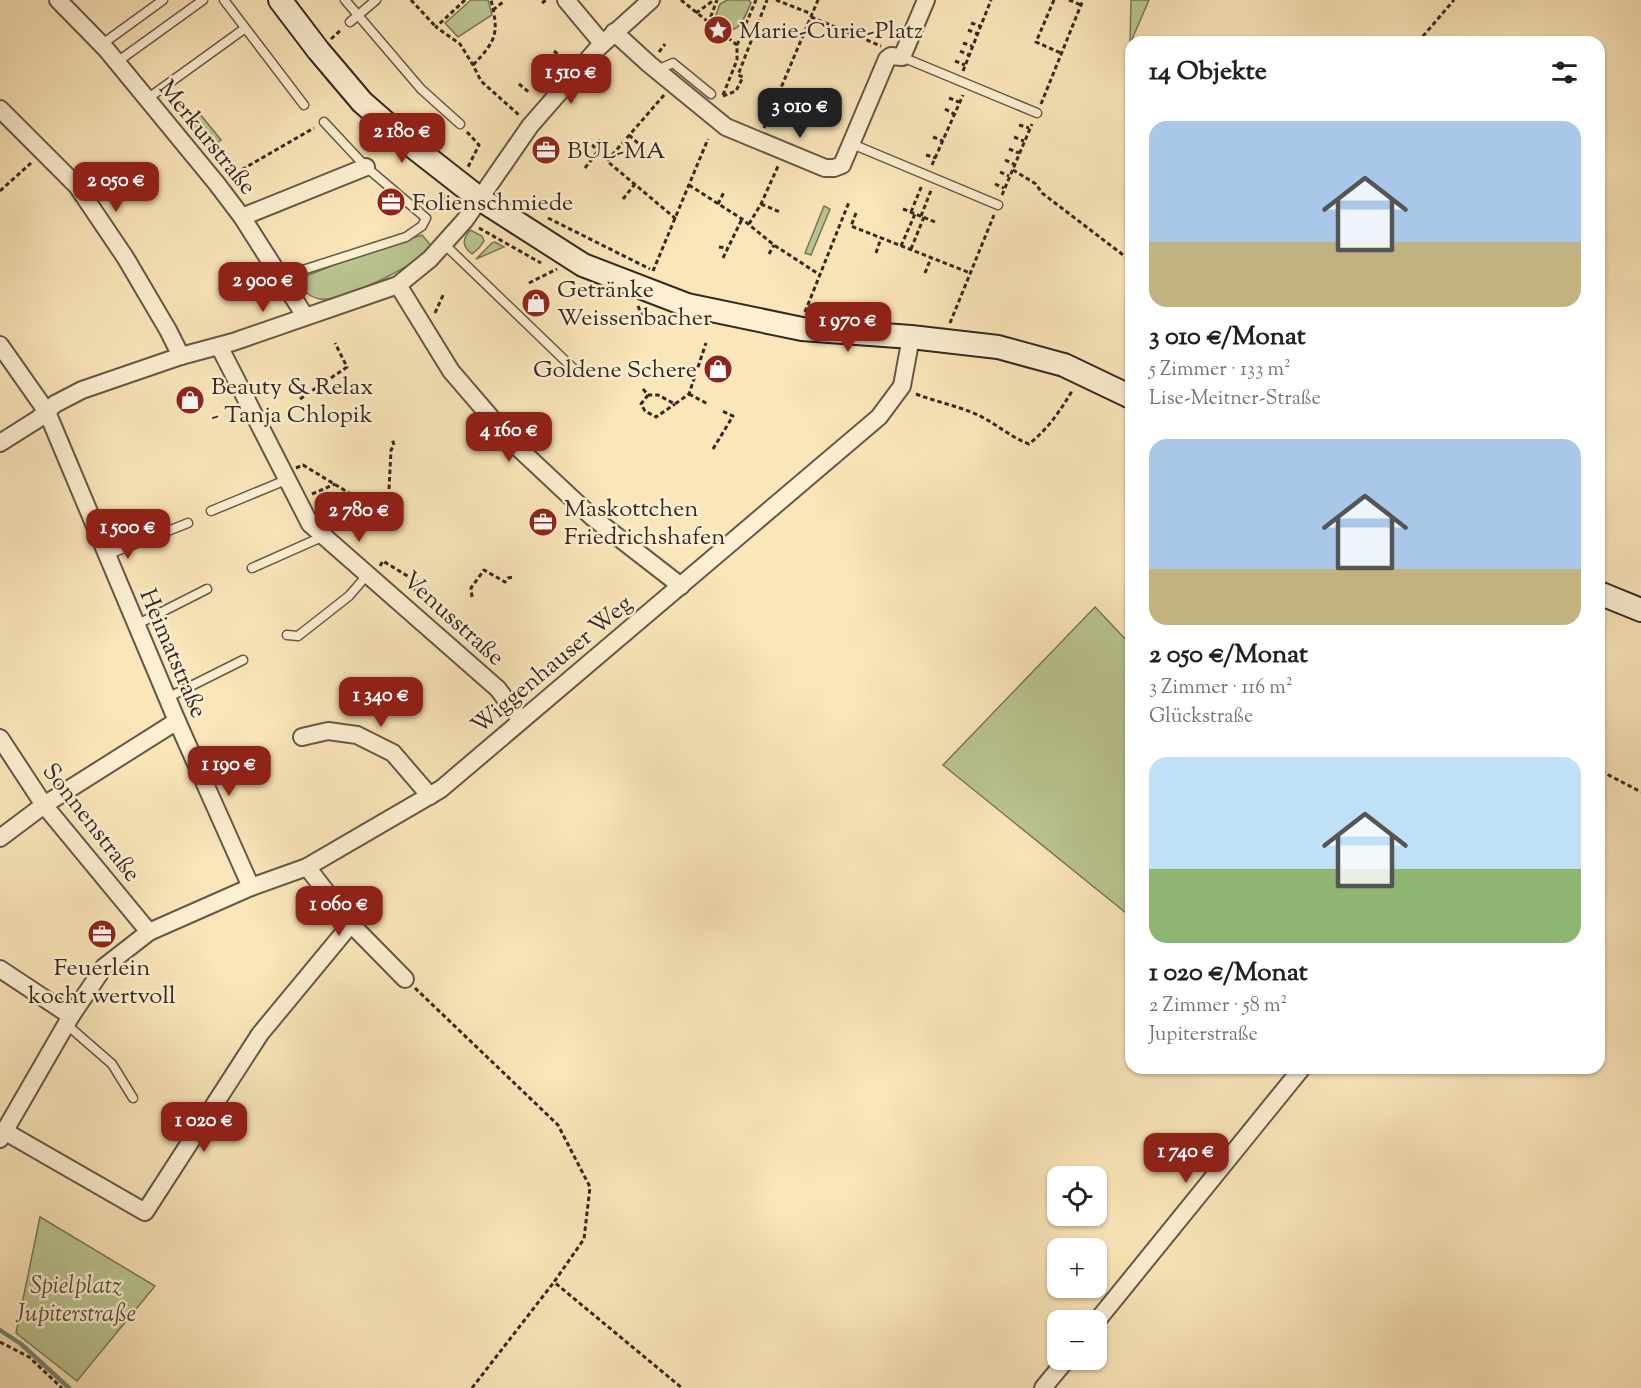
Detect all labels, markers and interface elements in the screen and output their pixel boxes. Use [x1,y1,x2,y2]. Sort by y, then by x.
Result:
place icon: Marie-Curie-Platz [702,14,734,46]
place label: Marie-Curie-Platz [739,15,923,49]
pin: 1 510 € [516,54,626,105]
text: 14 Objekte [1149,54,1267,91]
icon: filters [1548,56,1581,89]
text: 1 510 € [545,59,597,88]
street label: Merkurstraße [150,74,263,203]
pin: 3 010 € [745,88,855,139]
text: 3 010 € [772,93,828,122]
pin: 2 180 € [347,113,457,164]
text: 2 180 € [373,118,431,147]
office icon: BUL-MA [530,134,562,166]
place label: BUL-MA [567,135,666,169]
icon: home [1311,160,1419,268]
pin: 2 050 € [61,162,171,213]
text: 2 050 € [87,167,145,196]
office icon: Folienschmiede [375,186,407,218]
place label: Folienschmiede [412,187,573,221]
pin: 2 900 € [208,262,318,313]
text: 2 900 € [232,267,294,296]
place label: Getränke Weissenbacher [557,274,712,336]
shop icon: Getränke Weissenbacher [520,287,552,319]
pin: 1 970 € [793,302,903,353]
text: 1 970 € [819,307,877,336]
text: 3 010 €/Monat [1149,319,1306,356]
shop icon: Goldene Schere [702,353,734,385]
place label: Goldene Schere [533,354,697,388]
text: 5 Zimmer · 133 m² [1149,356,1291,385]
place label: Beauty & Relax - Tanja Chlopik [211,371,373,433]
shop icon: Beauty & Relax - Tanja Chlopik [174,384,206,416]
text: Lise-Meitner-Straße [1149,385,1321,414]
pin: 4 160 € [454,412,564,463]
text: 4 160 € [480,417,538,446]
icon: home [1311,478,1419,586]
pin: 2 780 € [304,492,414,543]
place label: Maskottchen Friedrichshafen [564,493,725,555]
text: 2 780 € [329,497,389,526]
office icon: Maskottchen Friedrichshafen [527,506,559,538]
pin: 1 500 € [73,509,183,560]
text: 1 500 € [100,514,156,543]
street label: Venusstraße [394,564,511,675]
street label: Heimatstraße [130,584,215,724]
street label: Wiggenhauser Weg [464,588,640,743]
text: 2 050 €/Monat [1149,637,1308,674]
text: 3 Zimmer · 116 m² [1149,674,1293,703]
pin: 1 340 € [326,677,436,728]
text: 1 340 € [353,682,409,711]
text: Glückstraße [1149,703,1253,732]
pin: 1 190 € [174,746,284,797]
text: 1 190 € [202,751,256,780]
street label: Sonnenstraße [33,757,148,890]
icon: home [1311,796,1419,904]
pin: 1 060 € [284,886,394,937]
text: 1 060 € [310,891,368,920]
office icon: Feuerlein kocht wertvoll [86,918,118,950]
place label: Feuerlein kocht wertvoll [28,952,176,1014]
text: 1 020 €/Monat [1149,955,1308,992]
text: 2 Zimmer · 58 m² [1149,992,1287,1021]
text: Jupiterstraße [1149,1021,1258,1050]
pin: 1 020 € [149,1102,259,1153]
text: 1 020 € [175,1107,233,1136]
pin: 1 740 € [1131,1133,1241,1184]
text: 1 740 € [1158,1138,1214,1167]
map controls [1047,1166,1107,1370]
button: locate [1047,1166,1107,1226]
button: + [1047,1238,1107,1298]
park label: Spielplatz Jupiterstraße [15,1270,136,1332]
button: − [1047,1310,1107,1370]

